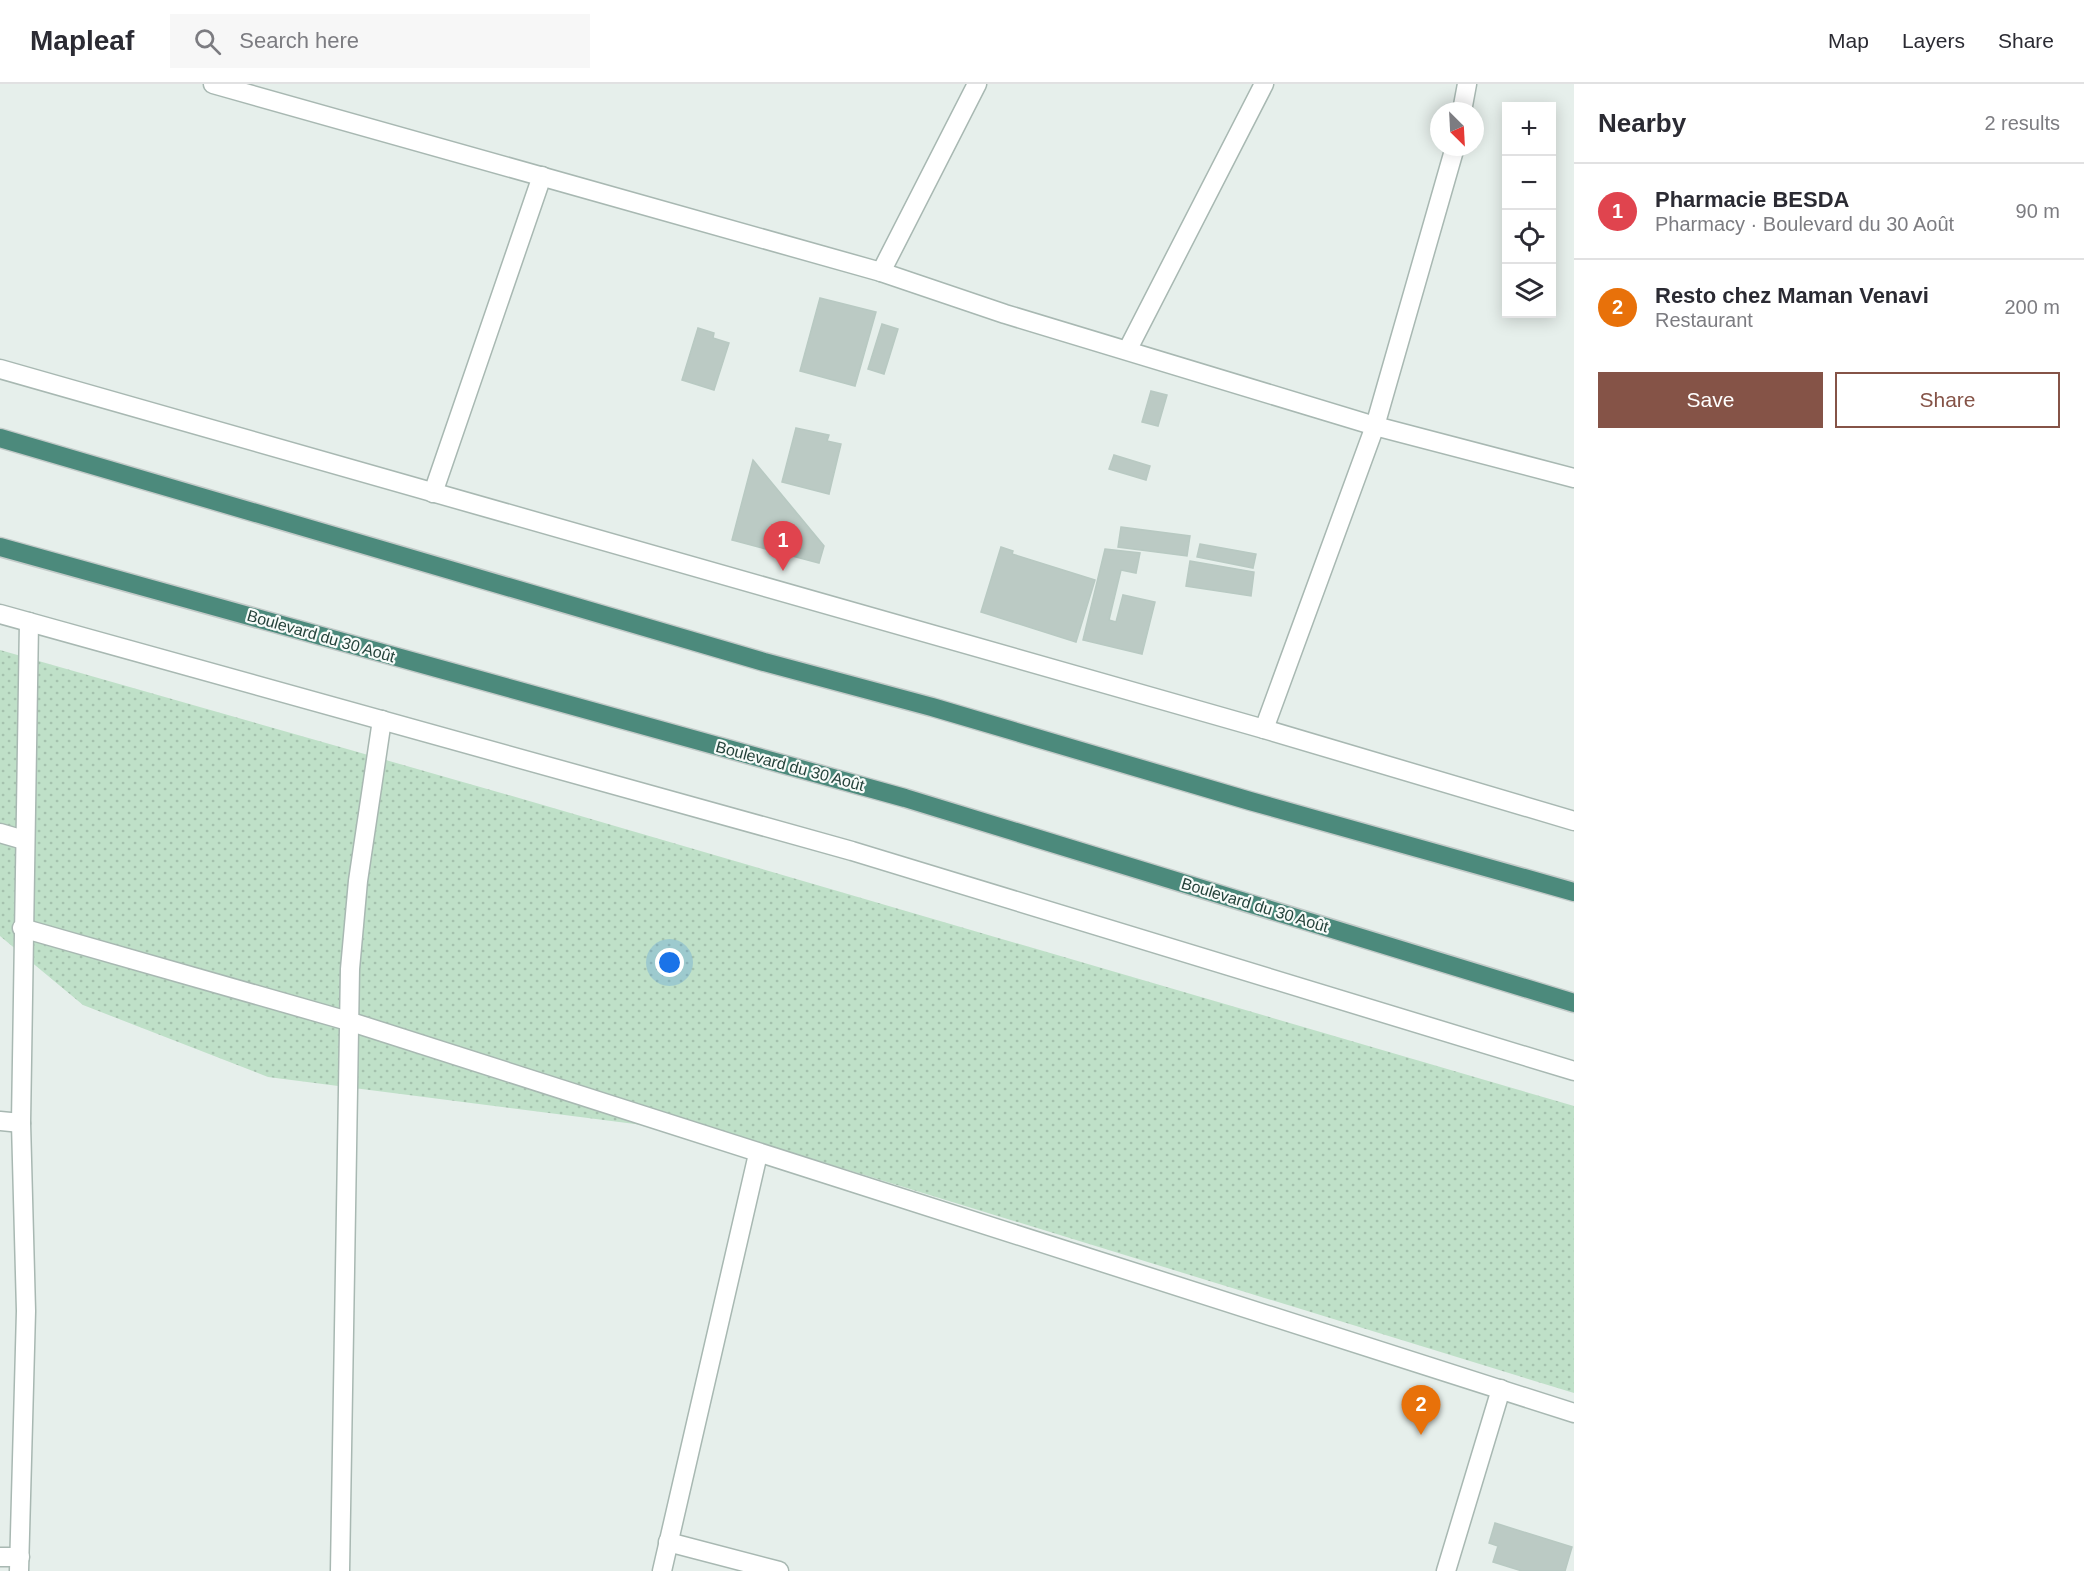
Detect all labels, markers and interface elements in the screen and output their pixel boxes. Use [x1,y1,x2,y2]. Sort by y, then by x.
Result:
search box [170,14,590,68]
text: Mapleaf [30,25,134,56]
icon: search [191,25,224,58]
text: Search here [239,28,359,53]
text: Map [1828,29,1869,52]
text: Layers [1902,29,1965,52]
text: Share [1998,29,2054,52]
north arrow [1430,102,1484,156]
map controls [1502,102,1556,318]
button: + [1502,102,1556,156]
text: Nearby [1598,108,1686,138]
text: 2 results [1984,112,2060,134]
button: − [1502,156,1556,210]
text: Pharmacie BESDA [1655,187,1849,212]
text: 1 [1612,200,1623,222]
text: 90 m [2016,200,2060,222]
button: locate [1502,210,1556,264]
text: Pharmacy · Boulevard du 30 Août [1655,213,1954,235]
button: layers [1502,264,1556,318]
text: Resto chez Maman Venavi [1655,283,1929,308]
text: 2 [1612,296,1623,318]
text: 200 m [2004,296,2060,318]
text: Restaurant [1655,309,1753,331]
button: Save [1598,372,1823,428]
button: Share [1835,372,2060,428]
pin: 1 [764,522,802,571]
street label: Boulevard du 30 Août [245,607,397,665]
street label: Boulevard du 30 Août [714,738,867,794]
street label: Boulevard du 30 Août [1179,875,1331,936]
your location [655,948,684,977]
pin: 2 [1402,1386,1440,1435]

